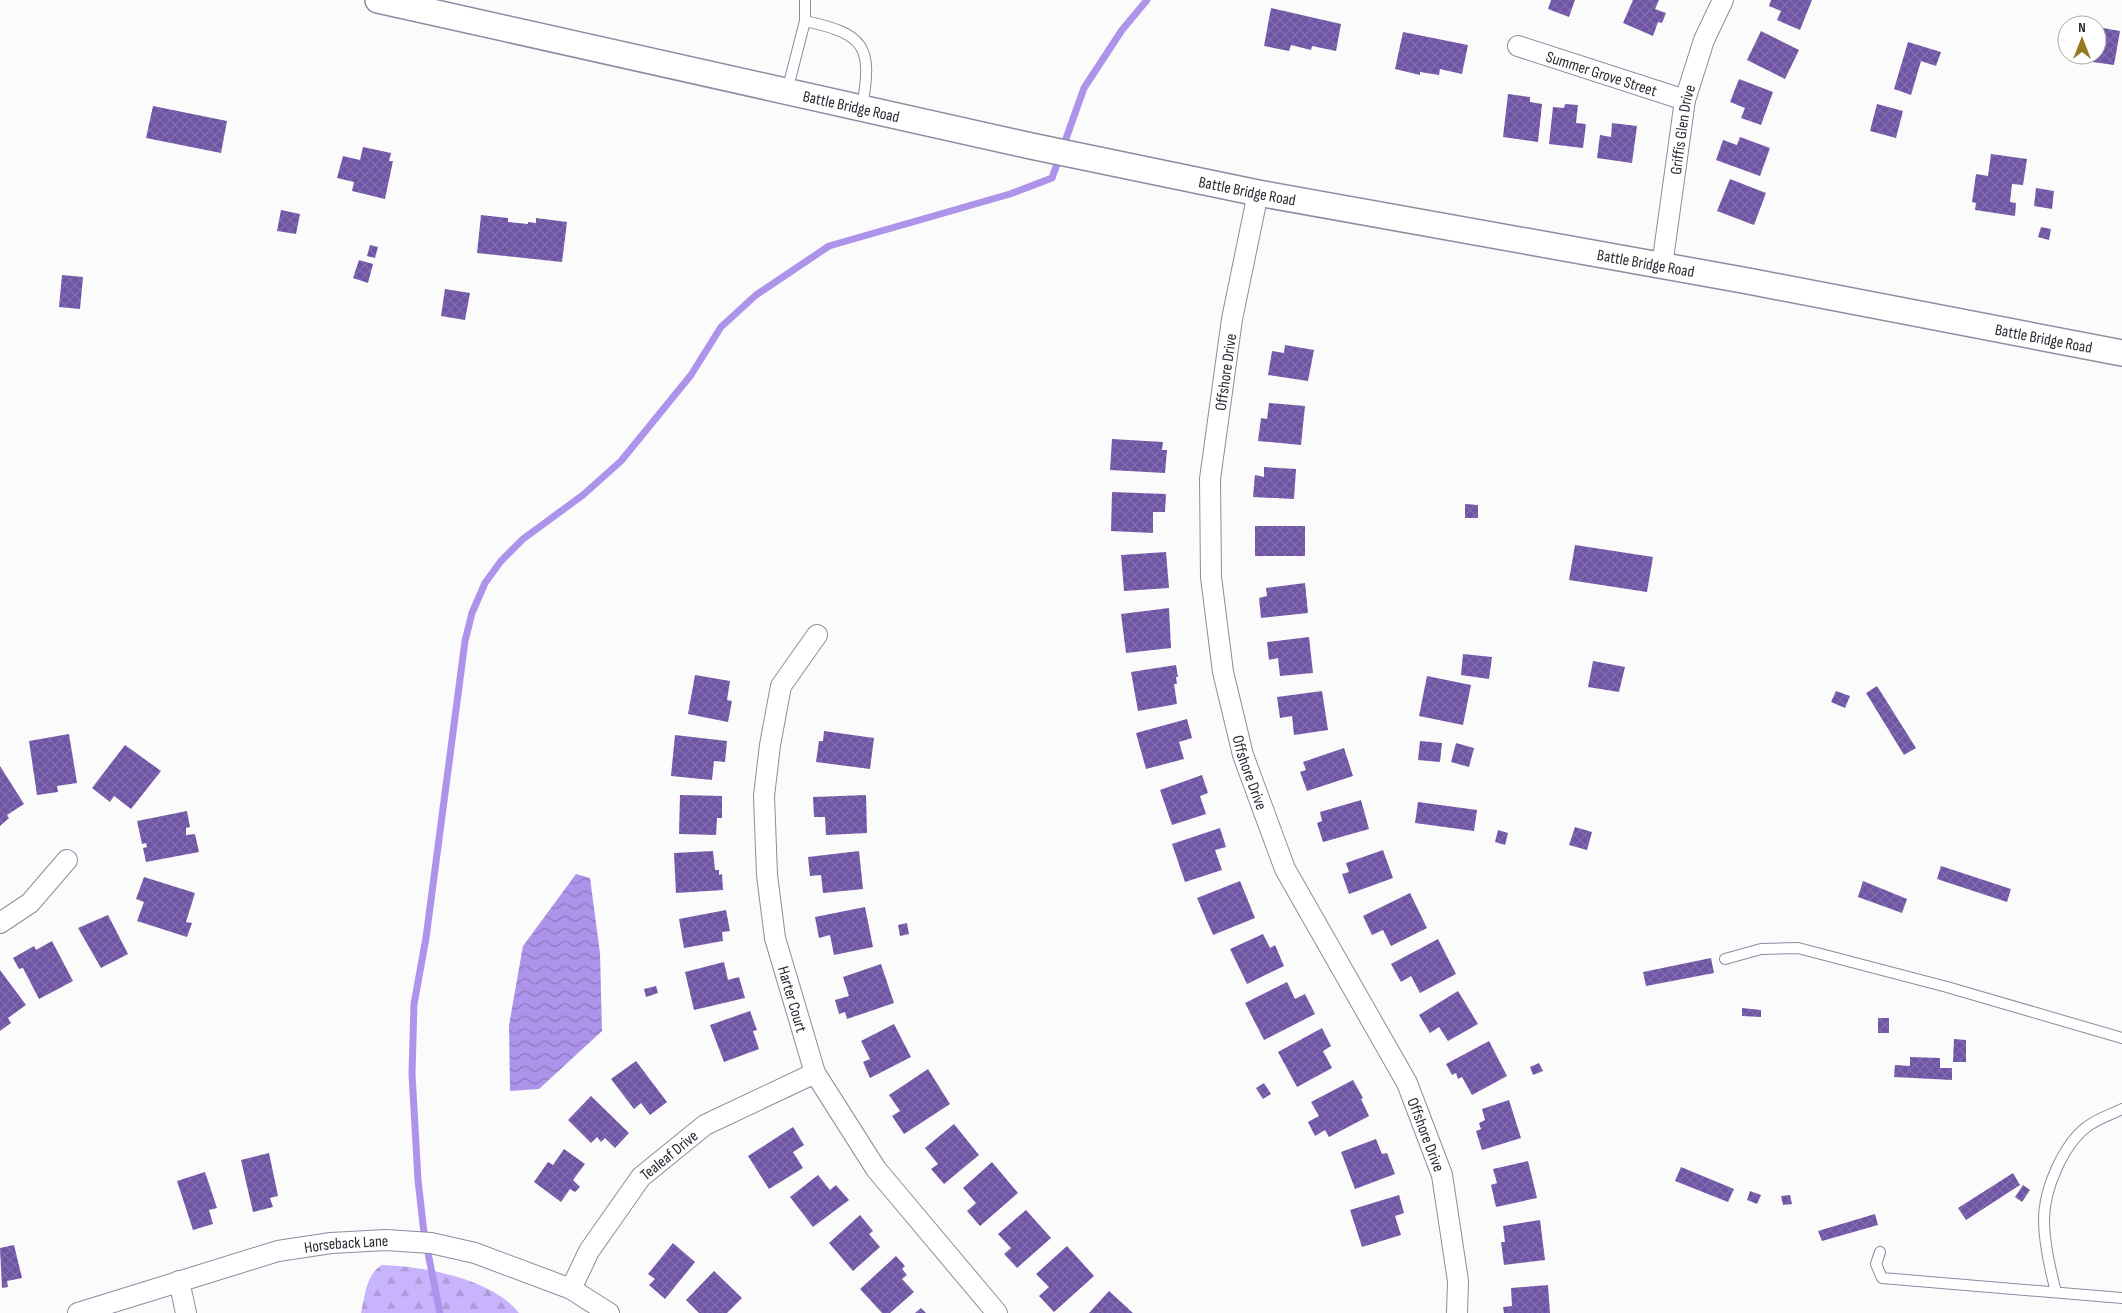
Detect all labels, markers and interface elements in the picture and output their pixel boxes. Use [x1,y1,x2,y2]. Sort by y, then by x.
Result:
north arrow [2057,15,2107,65]
text: N [2078,19,2086,36]
street label: Summer Grove Street [1543,48,1659,101]
street label: Griffis Glen Drive [1667,82,1700,176]
street label: Battle Bridge Road [801,87,901,127]
street label: Battle Bridge Road [1197,173,1297,211]
street label: Battle Bridge Road [1595,246,1696,282]
street label: Battle Bridge Road [1993,321,2094,358]
street label: Offshore Drive [1212,332,1241,412]
street label: Offshore Drive [1228,734,1270,813]
street label: Harter Court [773,964,810,1035]
street label: Offshore Drive [1402,1095,1448,1174]
street label: Tealeaf Drive [637,1127,702,1185]
street label: Horseback Lane [303,1232,389,1258]

